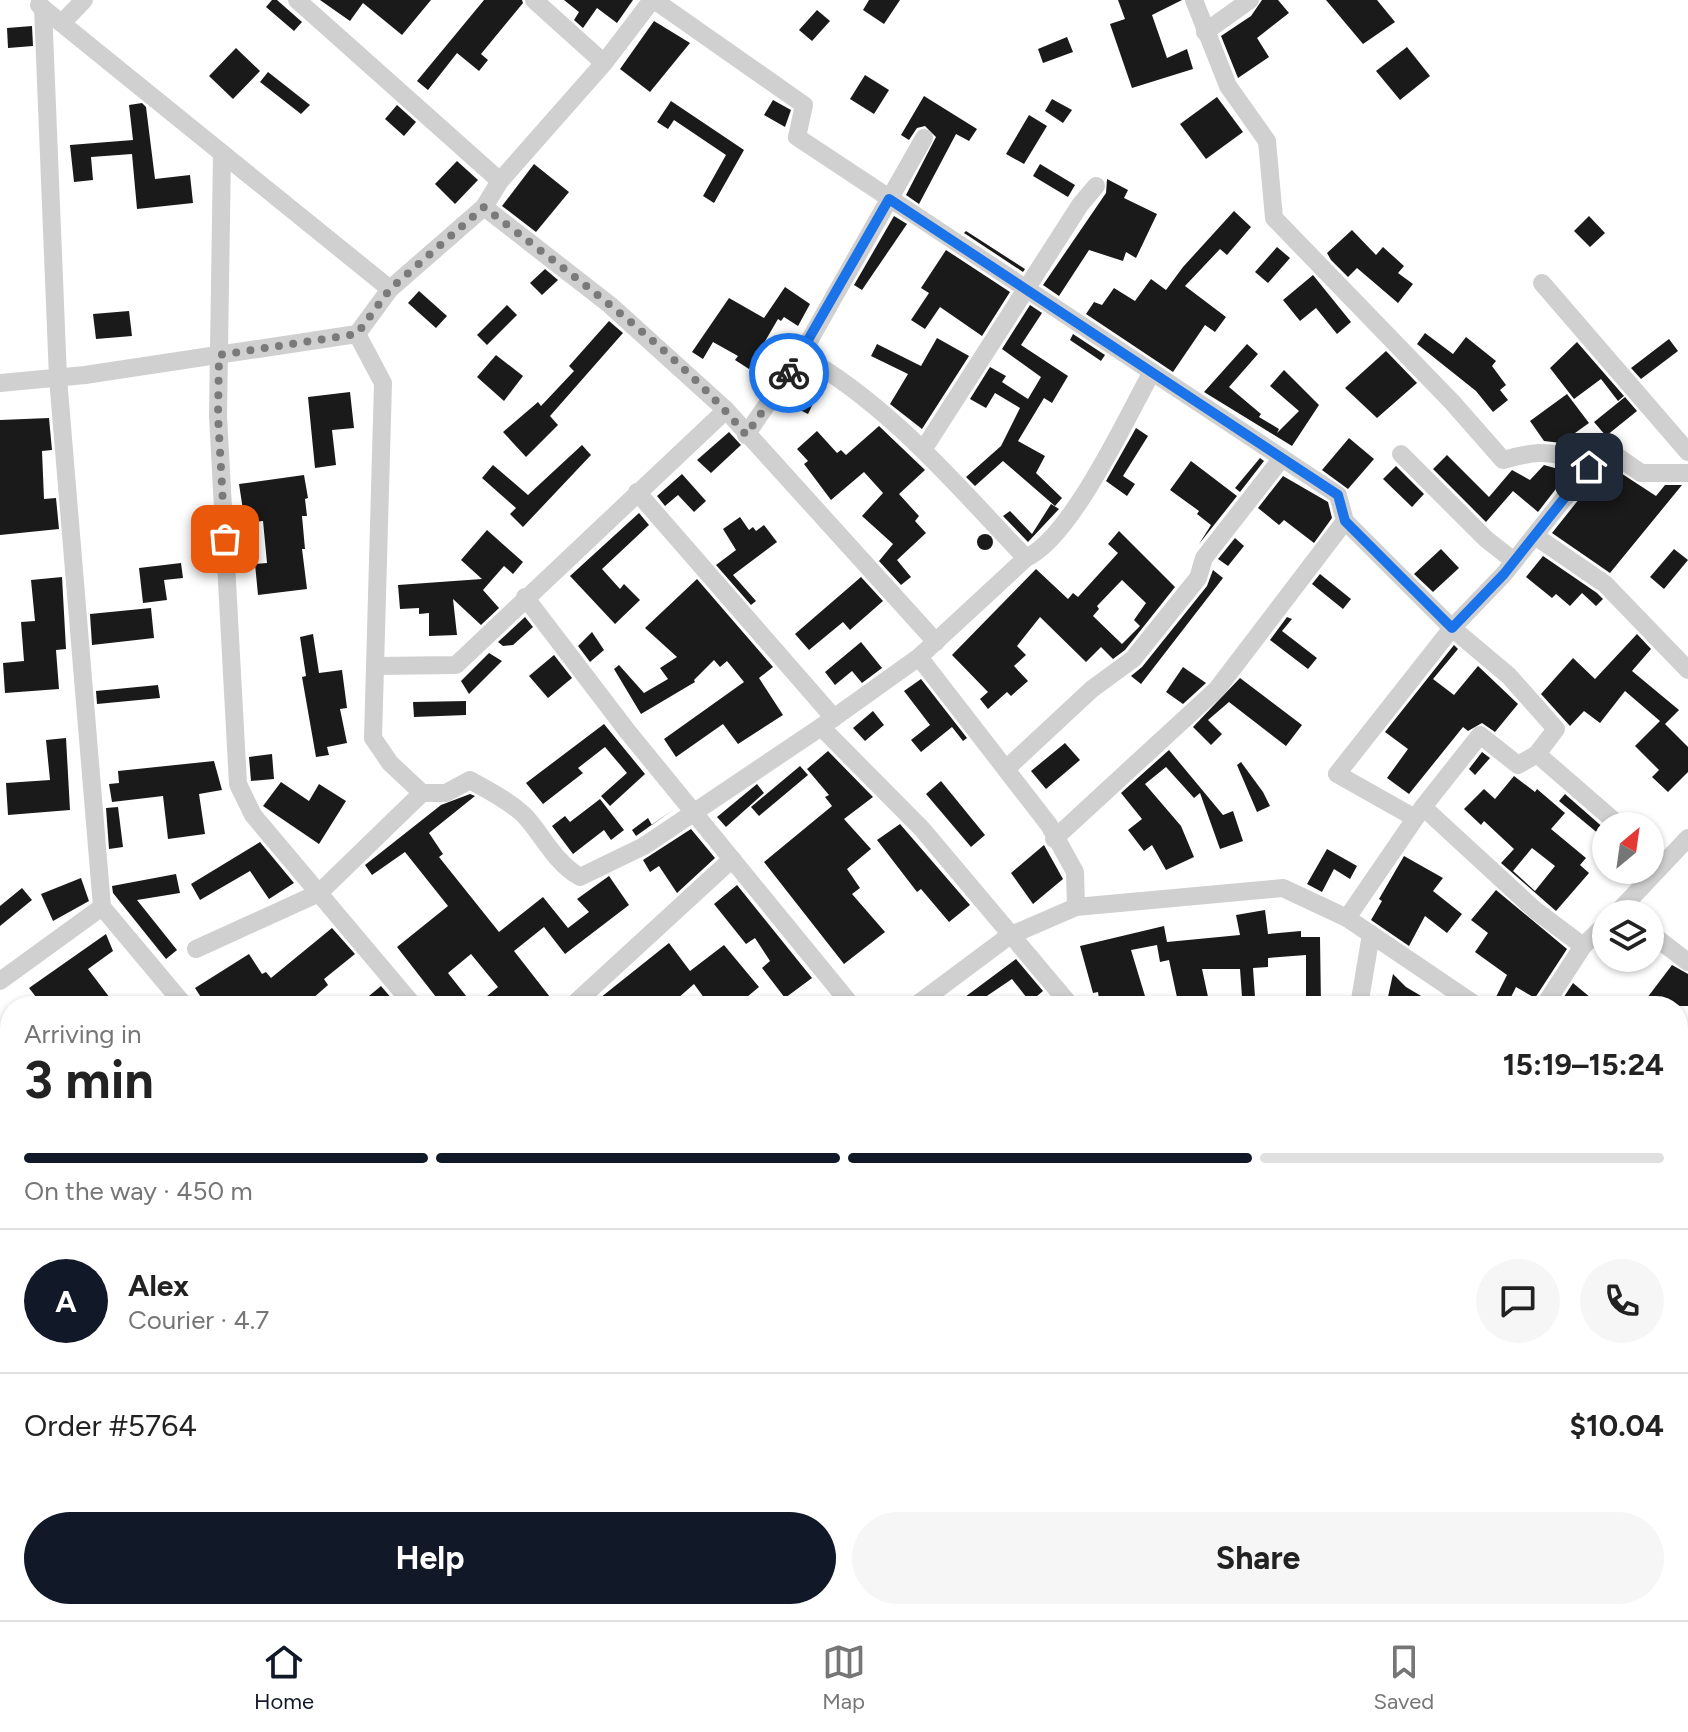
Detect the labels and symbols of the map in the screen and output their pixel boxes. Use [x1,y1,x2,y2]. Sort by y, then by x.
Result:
courier [749,333,829,413]
pin [1555,433,1623,501]
pin [191,505,259,573]
north arrow [1592,812,1664,884]

